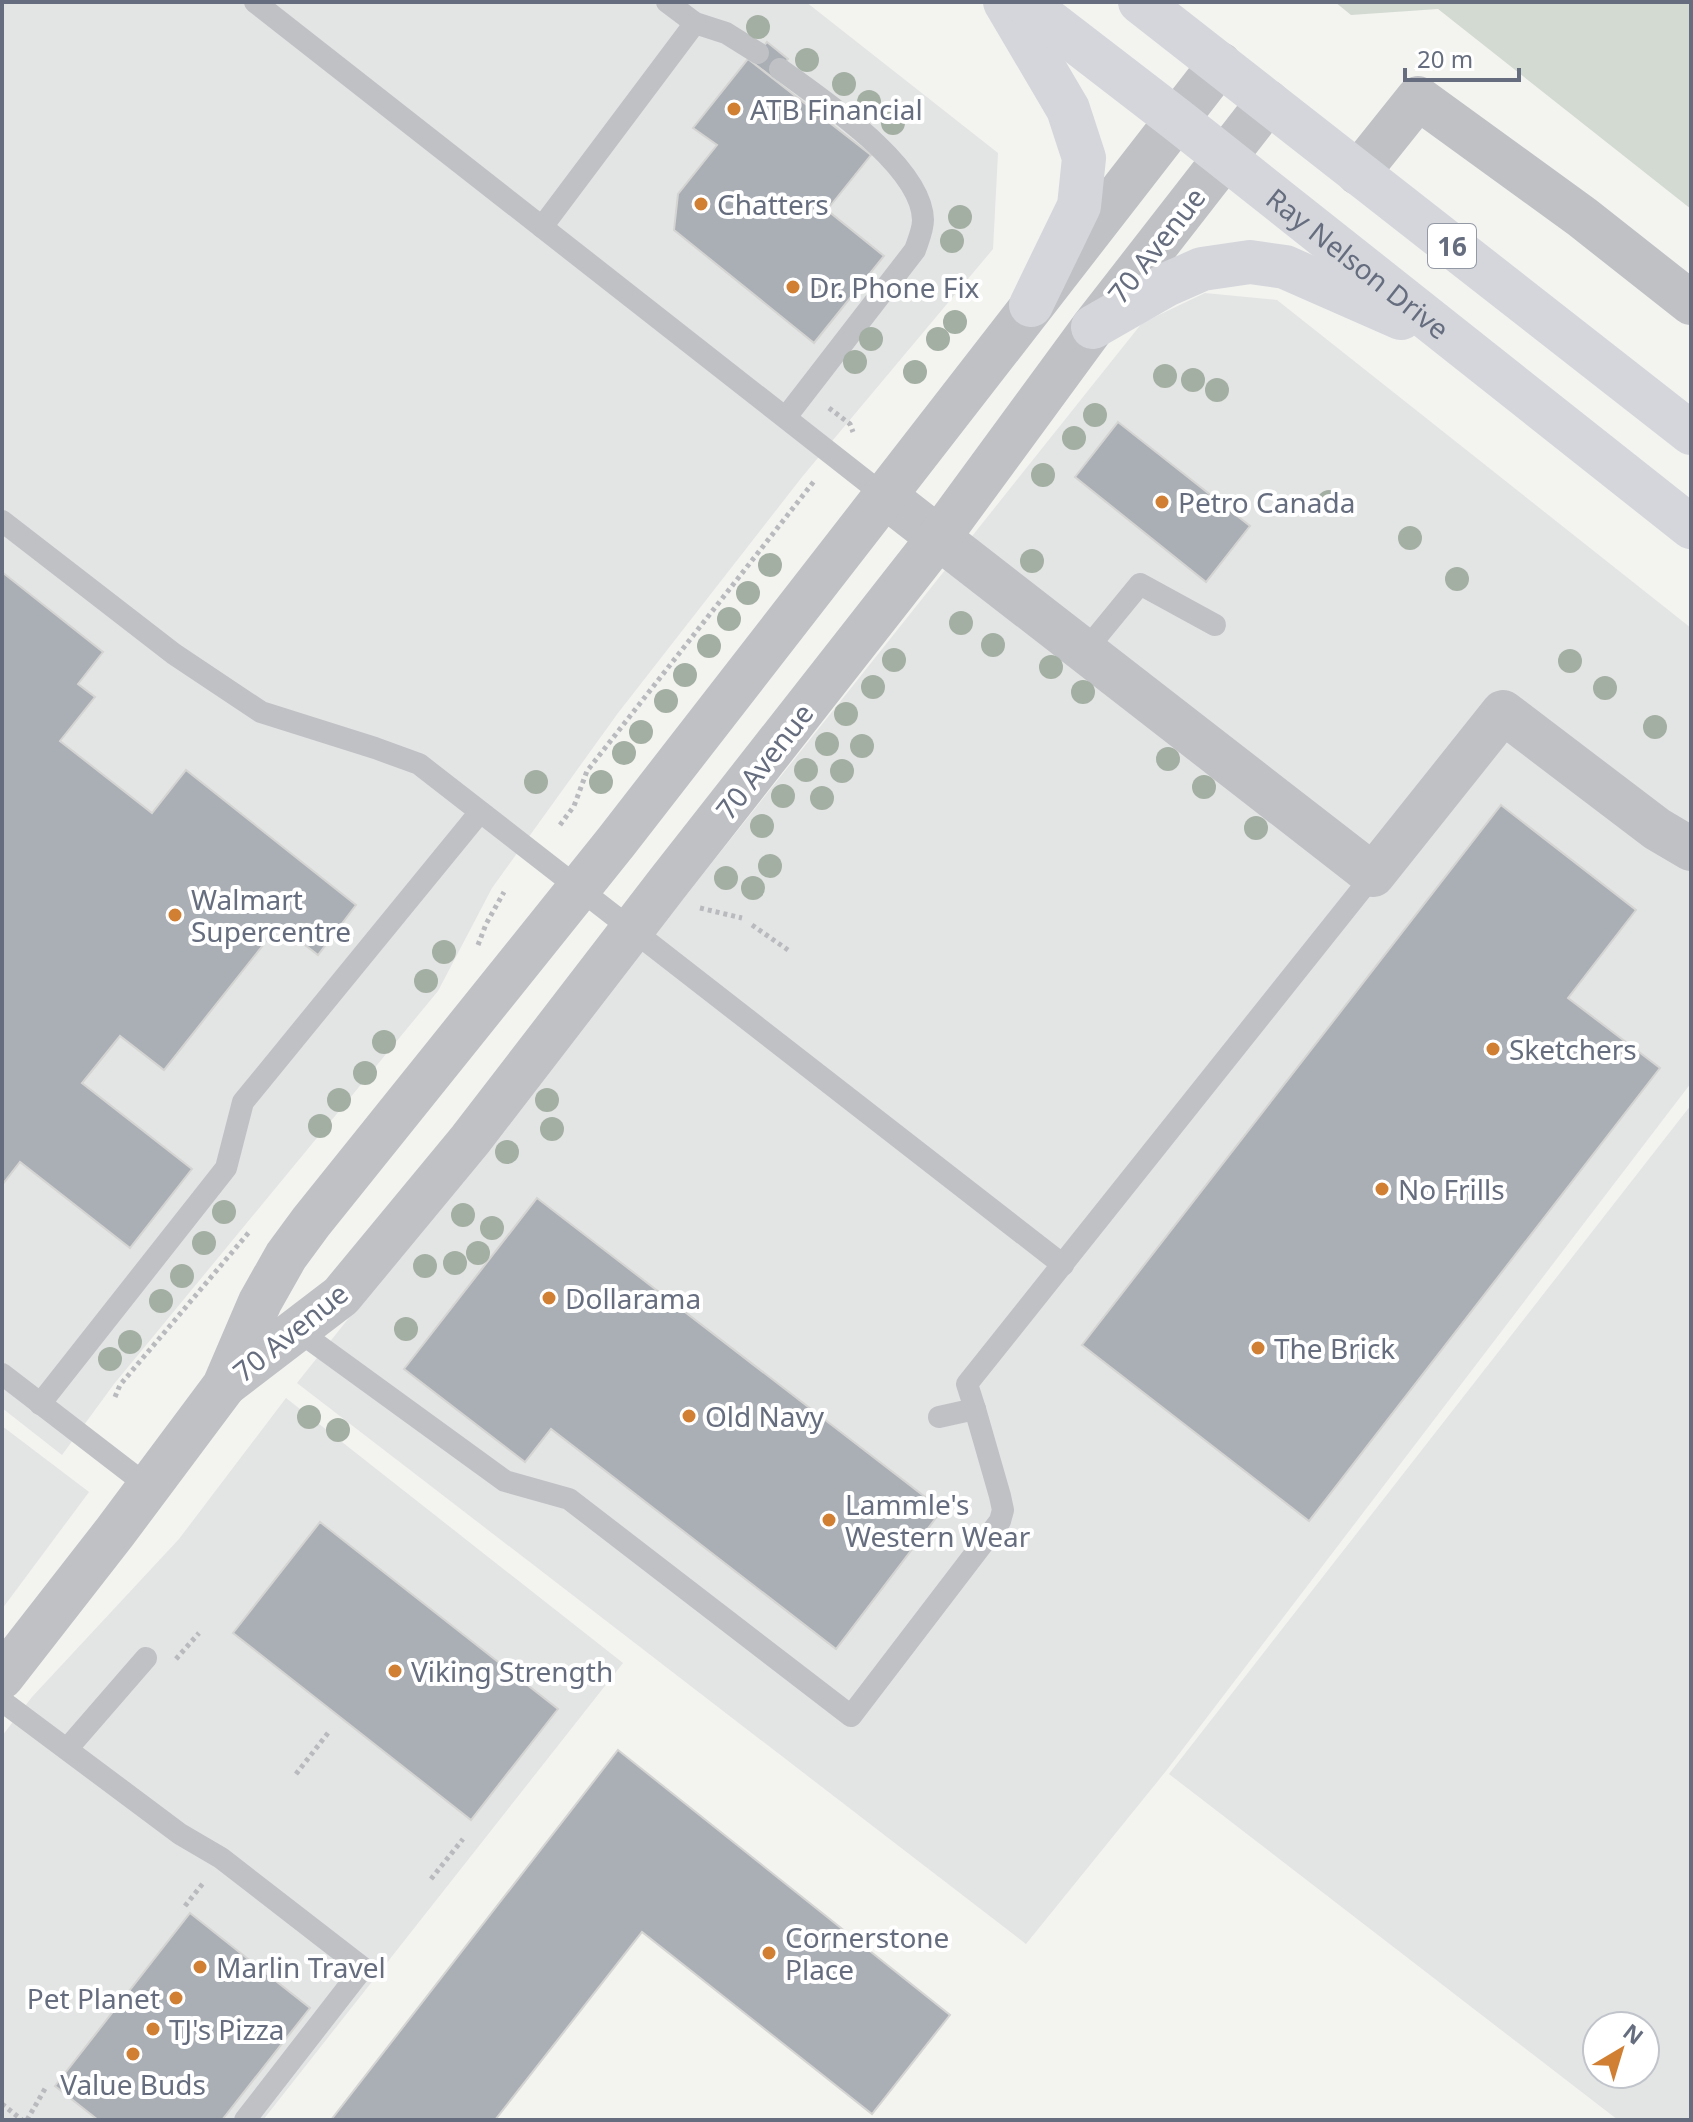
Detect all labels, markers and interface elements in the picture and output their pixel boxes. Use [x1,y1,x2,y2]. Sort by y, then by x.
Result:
scale bar [1405,32,1519,82]
text: 20 m [1417,42,1473,75]
place label: ATB Financial [750,90,923,128]
marker: ATB Financial [725,100,743,118]
street label: 70 Avenue [1099,179,1213,311]
street label: Ray Nelson Drive [1259,179,1457,347]
place label: Chatters [717,185,829,223]
marker: Chatters [692,195,710,213]
road number: 16 [1428,224,1476,268]
place label: Dr. Phone Fix [809,268,980,306]
marker: Dr. Phone Fix [784,278,802,296]
place label: Petro Canada [1178,483,1355,521]
marker: Petro Canada [1153,493,1171,511]
street label: 70 Avenue [707,695,821,827]
place label: Walmart Supercentre [191,880,351,950]
marker: Walmart Supercentre [166,906,184,924]
place label: Sketchers [1509,1030,1637,1068]
marker: Sketchers [1484,1040,1502,1058]
place label: No Frills [1398,1170,1505,1208]
marker: No Frills [1373,1180,1391,1198]
street label: 70 Avenue [225,1274,355,1390]
place label: Dollarama [565,1279,701,1317]
marker: Dollarama [540,1289,558,1307]
place label: The Brick [1274,1329,1395,1367]
marker: The Brick [1249,1339,1267,1357]
place label: Old Navy [705,1397,825,1435]
marker: Old Navy [680,1407,698,1425]
place label: Lammle's Western Wear [845,1485,1031,1555]
marker: Lammle's Western Wear [820,1511,838,1529]
place label: Viking Strength [411,1652,613,1690]
marker: Viking Strength [386,1662,404,1680]
place label: Cornerstone Place [785,1918,949,1988]
marker: Cornerstone Place [760,1944,778,1962]
place label: Marlin Travel [216,1948,386,1986]
marker: Marlin Travel [191,1958,209,1976]
place label: Pet Planet [27,1979,160,2017]
marker: Pet Planet [167,1989,185,2007]
place label: TJ's Pizza [169,2010,285,2048]
north arrow [1581,2010,1661,2090]
text: N [1618,2016,1650,2051]
marker: TJ's Pizza [144,2020,162,2038]
marker: Value Buds [124,2045,142,2063]
place label: Value Buds [60,2065,206,2103]

